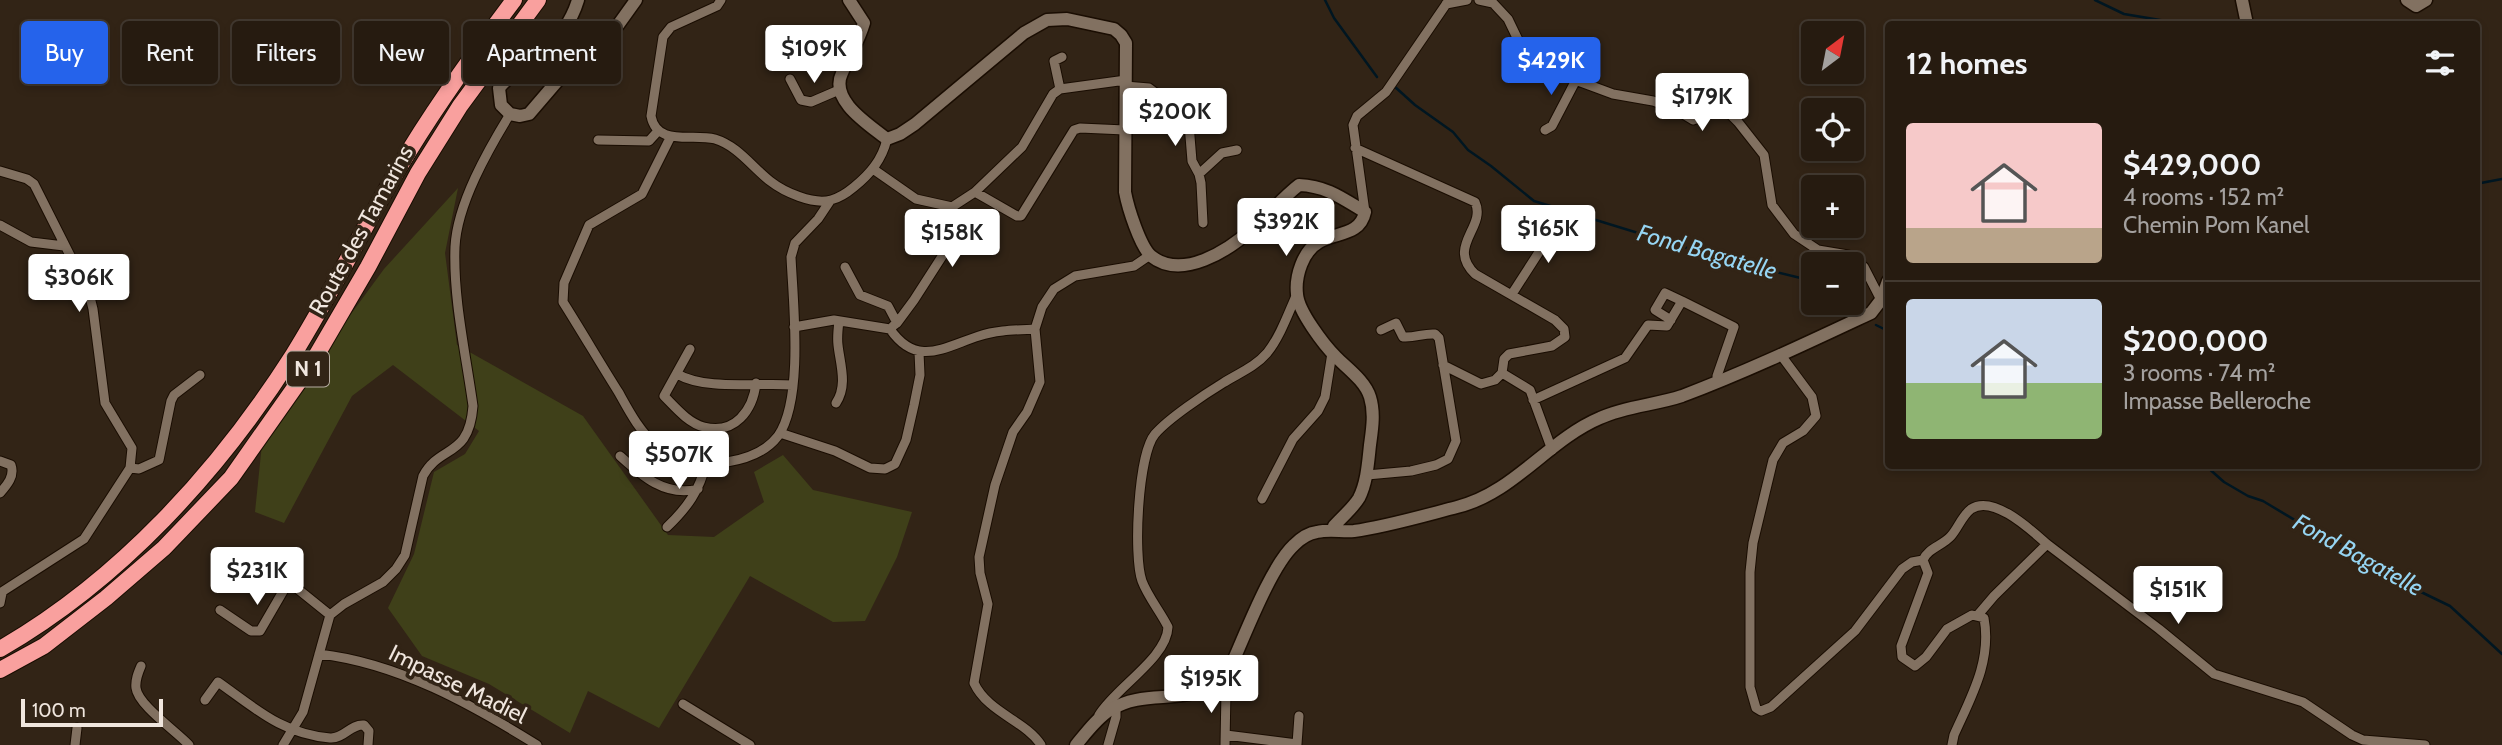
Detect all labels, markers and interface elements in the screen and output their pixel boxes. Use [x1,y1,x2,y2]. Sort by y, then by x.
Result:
chip: Buy [21,21,108,84]
chip: Rent [122,21,218,84]
chip: Filters [232,21,340,84]
chip: New [354,21,449,84]
chip: Apartment [463,21,621,84]
north arrow [1801,21,1864,84]
map controls [1801,21,1864,315]
pin: $109K [765,25,863,85]
text: $109K [781,34,847,62]
pin: $429K [1502,38,1600,97]
icon: filters [2421,44,2459,82]
text: 12 homes [1906,45,2028,82]
text: $429K [1517,46,1585,74]
pin: $179K [1653,74,1751,133]
text: $179K [1672,82,1732,110]
pin: $200K [1126,88,1224,148]
text: $200K [1139,97,1211,125]
button: locate [1801,98,1864,161]
street label: Route des Tamarins [303,140,419,320]
text: $429,000 [2123,146,2261,183]
icon: home [1962,151,2046,235]
button: + [1801,175,1864,238]
text: 4 rooms · 152 m² [2123,183,2284,211]
pin: $392K [1237,198,1335,258]
pin: $165K [1499,205,1597,265]
text: $392K [1253,207,1319,235]
pin: $158K [903,210,1001,269]
text: Chemin Pom Kanel [2123,211,2309,239]
text: $165K [1517,214,1579,242]
text: $158K [921,218,983,246]
water label: Fond Bagatelle [1634,218,1780,285]
button: − [1801,252,1864,315]
pin: $306K [30,254,128,314]
text: $306K [44,263,114,291]
text: $200,000 [2123,322,2269,359]
icon: home [1962,327,2046,411]
road number: N 1 [287,352,329,386]
text: 3 rooms · 74 m² [2123,359,2275,387]
text: Impasse Belleroche [2123,387,2311,415]
pin: $507K [630,432,728,491]
text: $507K [645,440,713,468]
water label: Fond Bagatelle [2288,507,2428,602]
pin: $231K [208,548,306,607]
text: $231K [227,556,287,584]
pin: $151K [2129,566,2227,626]
text: $151K [2149,575,2207,603]
street label: Impasse Madiel [384,639,532,730]
pin: $195K [1162,656,1260,715]
text: $195K [1180,664,1242,692]
scale bar [21,696,163,728]
text: 100 m [32,699,86,722]

